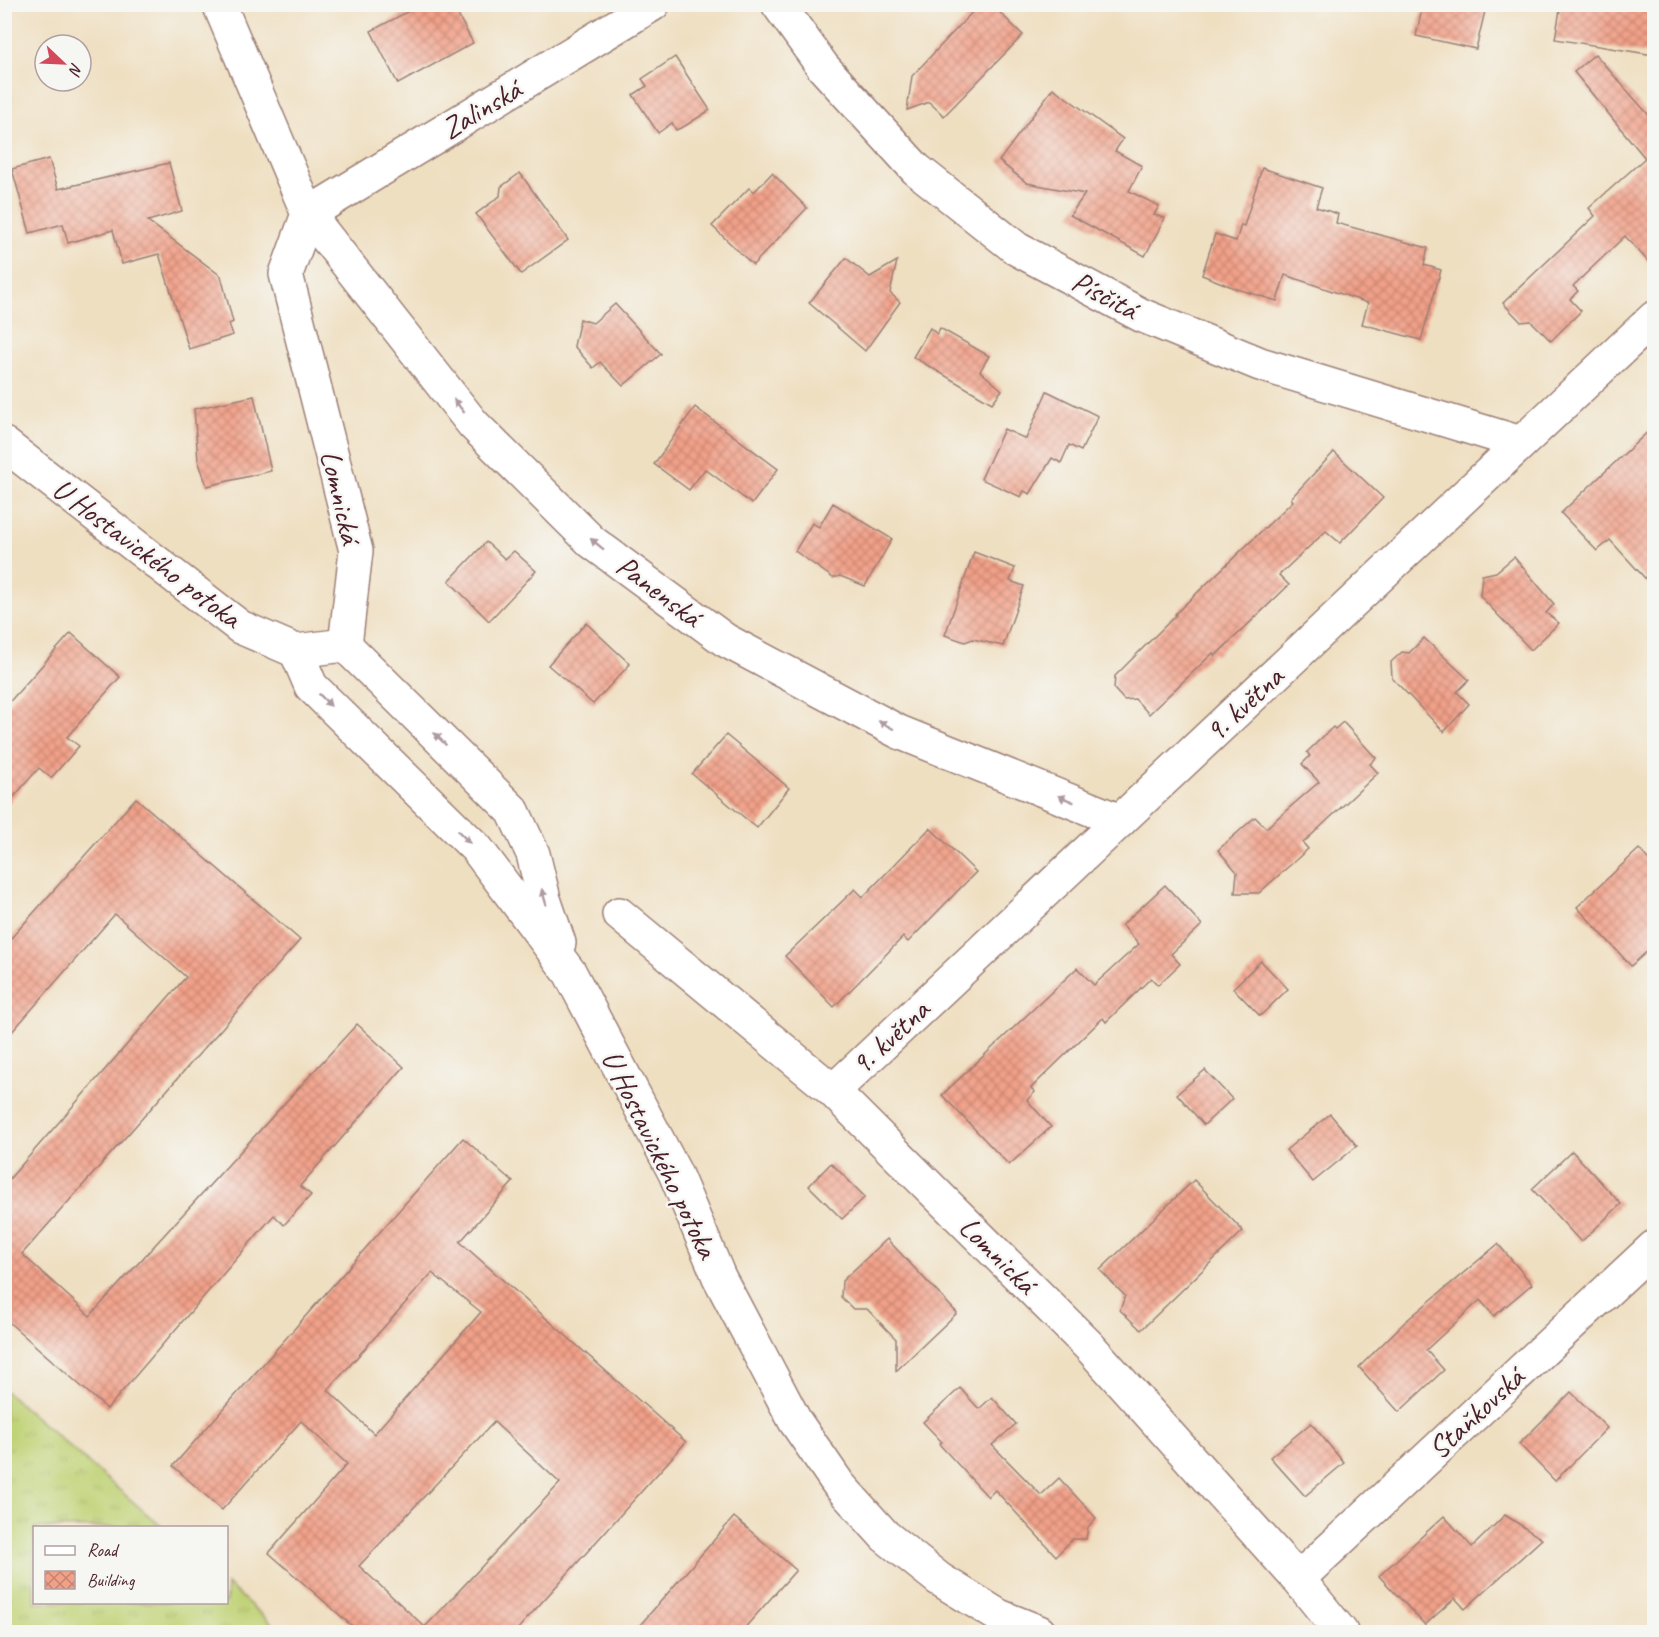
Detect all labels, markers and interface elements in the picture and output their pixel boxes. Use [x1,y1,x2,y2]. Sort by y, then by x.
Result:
north arrow [33,33,93,93]
text: N [64,60,87,80]
street label: Zalinská [434,69,530,148]
street label: Písčitá [1066,262,1147,329]
one-way arrow [453,398,466,414]
street label: Lomnická [312,447,371,550]
street label: U Hostavického potoka [45,470,250,637]
one-way arrow [589,539,604,551]
street label: Panenská [609,547,711,637]
street label: 9. května [1197,657,1293,750]
one-way arrow [318,692,332,706]
one-way arrow [877,720,894,730]
one-way arrow [434,732,448,746]
one-way arrow [1057,794,1075,803]
one-way arrow [457,829,471,843]
one-way arrow [539,888,548,906]
street label: 9. května [843,990,939,1083]
street label: U Hostavického potoka [593,1044,728,1266]
street label: Lomnická [951,1208,1047,1304]
street label: Staňkovská [1420,1357,1534,1467]
legend [33,1526,228,1604]
text: Road [87,1539,120,1561]
text: Building [87,1569,136,1591]

